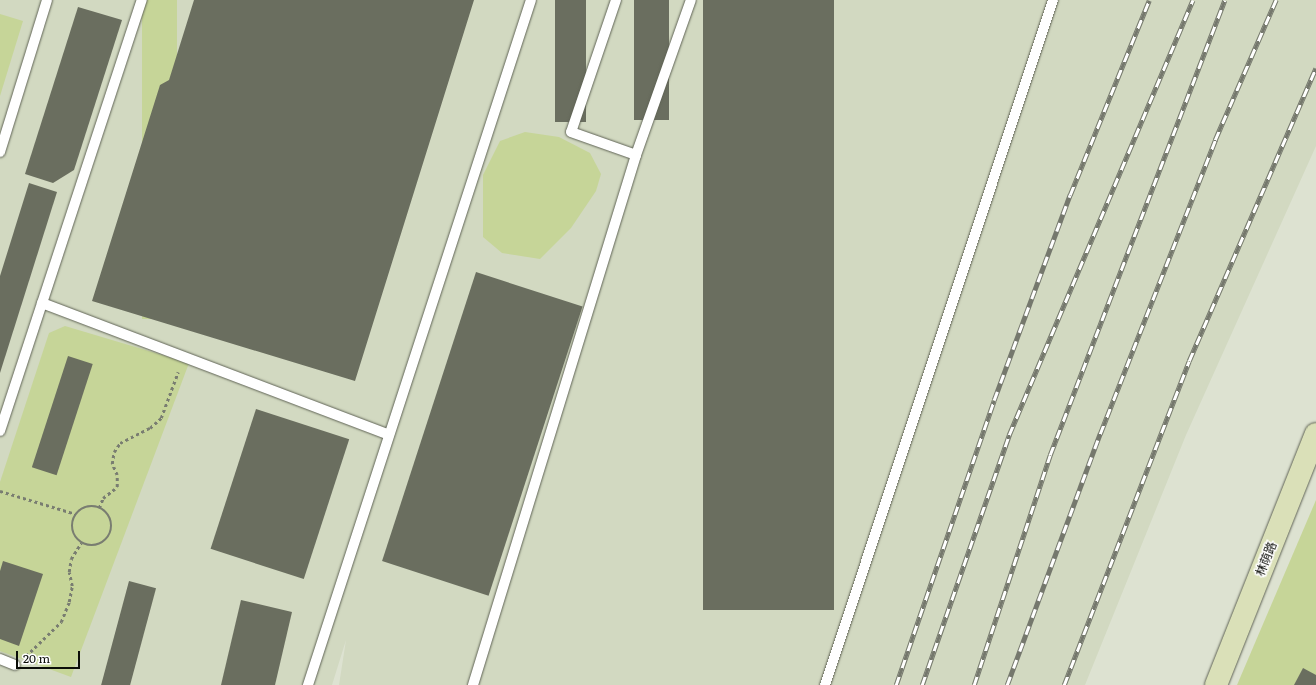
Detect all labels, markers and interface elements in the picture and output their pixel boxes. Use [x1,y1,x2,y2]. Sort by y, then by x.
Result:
street label: 林荫路 [1253,540,1279,578]
scale bar [18,643,82,669]
text: 20 m [23,649,50,667]

